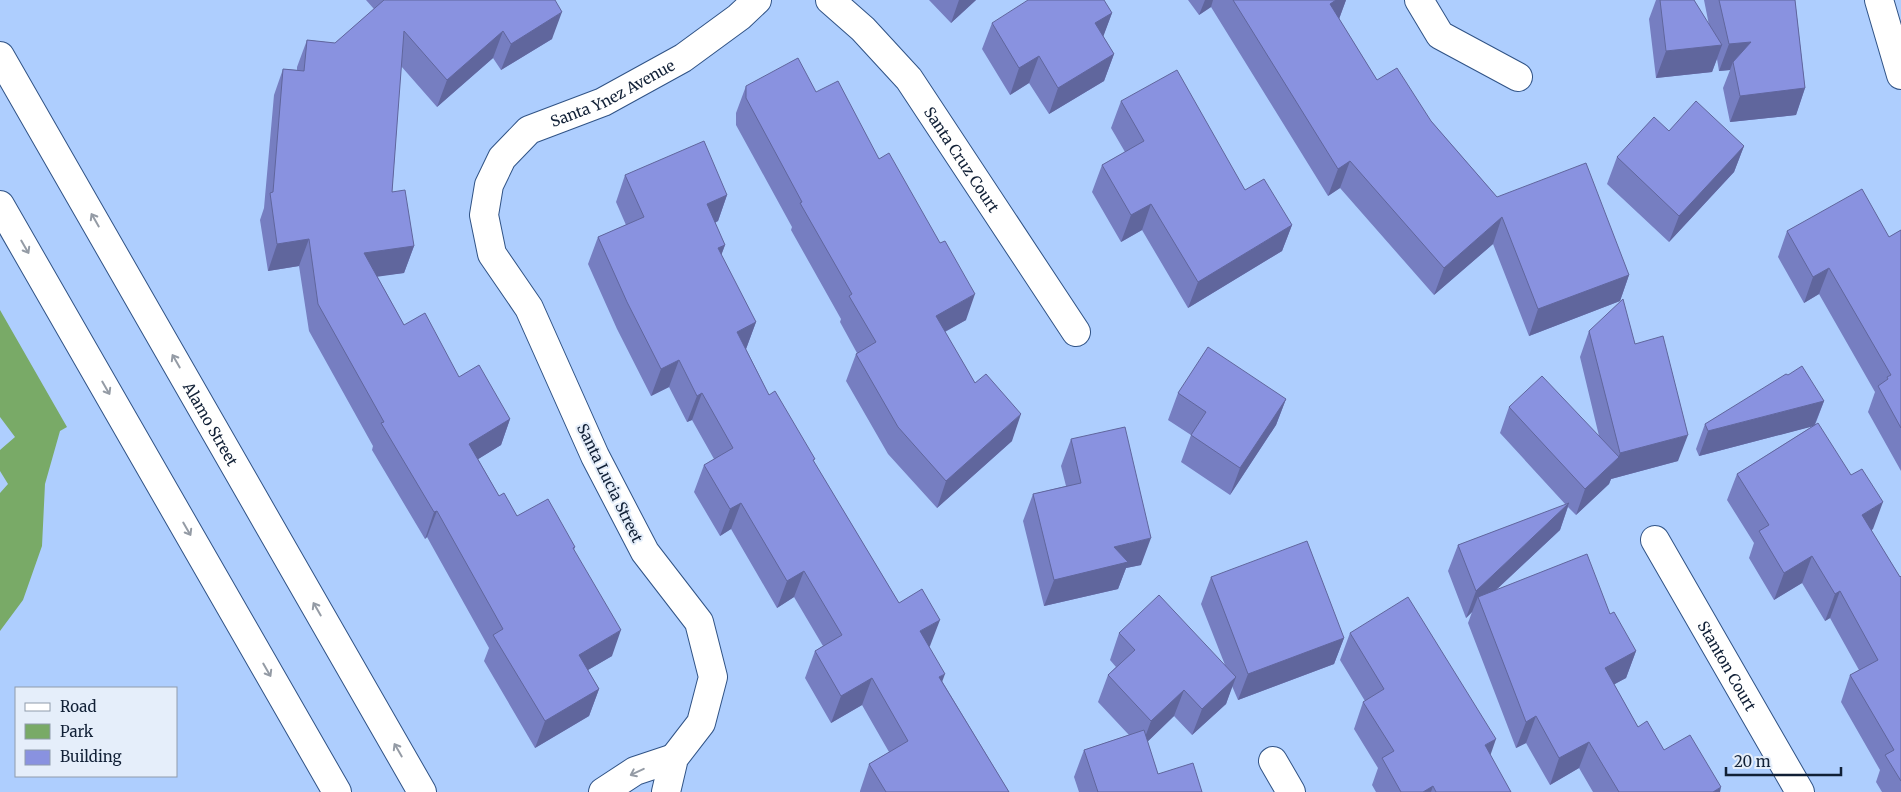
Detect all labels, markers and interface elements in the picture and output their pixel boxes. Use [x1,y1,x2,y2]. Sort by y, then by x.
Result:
street label: Santa Ynez Avenue [548,55,678,131]
street label: Santa Cruz Court [920,103,1004,216]
one-way arrow [90,214,100,228]
one-way arrow [20,240,30,254]
one-way arrow [171,354,181,369]
street label: Alamo Street [179,378,242,469]
one-way arrow [102,380,111,395]
street label: Santa Lucia Street [573,421,647,546]
one-way arrow [182,521,192,536]
one-way arrow [312,602,322,616]
street label: Stanton Court [1694,617,1761,714]
one-way arrow [263,662,273,677]
legend [15,687,178,777]
text: Road [60,697,96,716]
text: Park [60,722,94,741]
one-way arrow [393,742,403,757]
scale bar [1726,744,1841,776]
text: Building [60,747,122,766]
text: 20 m [1734,752,1771,771]
one-way arrow [630,767,645,777]

